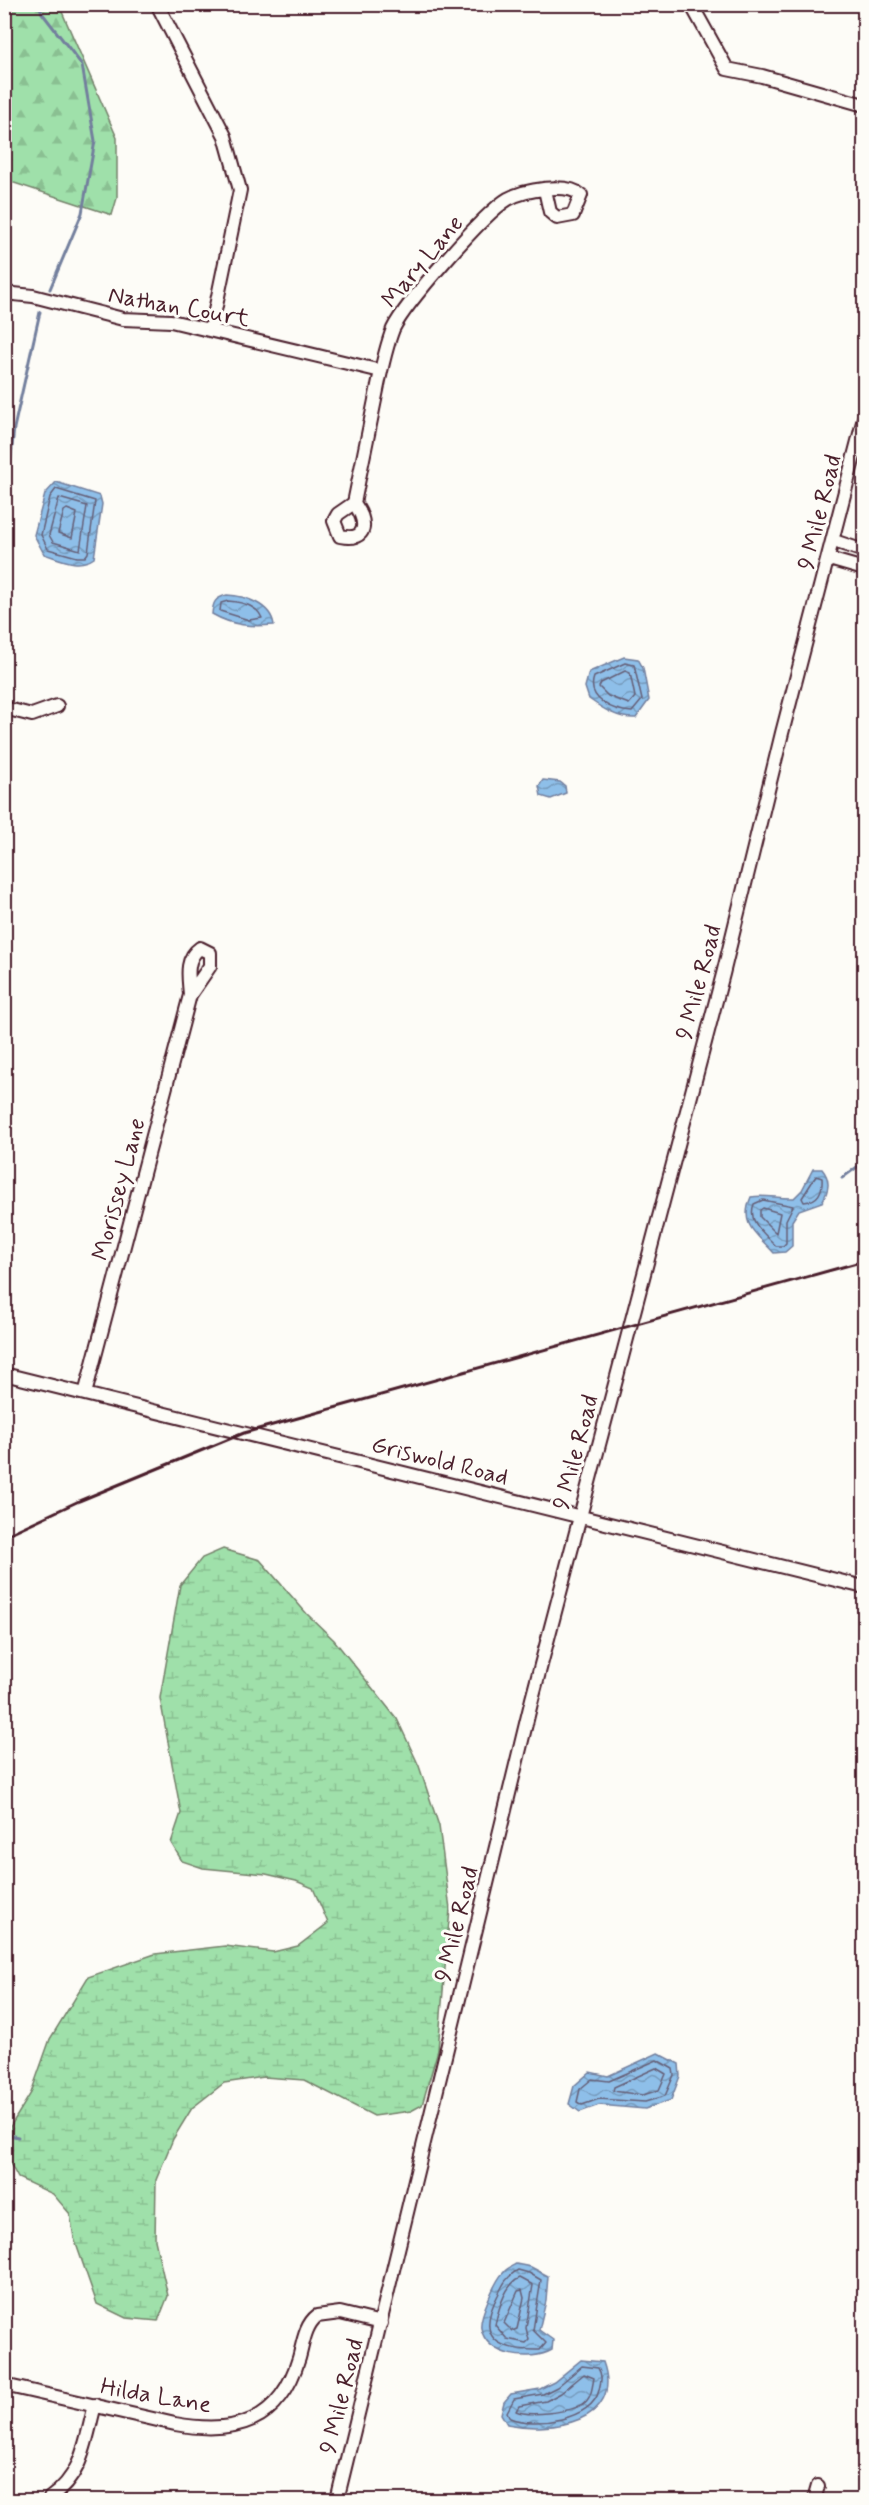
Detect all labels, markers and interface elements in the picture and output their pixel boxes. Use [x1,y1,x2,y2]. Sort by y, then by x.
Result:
street label: Mary Lane [375,209,471,315]
street label: Nathan Court [106,280,252,335]
street label: 9 Mile Road [791,451,850,573]
street label: 9 Mile Road [669,922,730,1043]
street label: Morissey Lane [86,1115,153,1264]
street label: 9 Mile Road [546,1392,607,1513]
street label: Griswold Road [368,1429,511,1493]
street label: 9 Mile Road [428,1863,487,1985]
street label: 9 Mile Road [313,2335,372,2457]
street label: Hilda Lane [98,2371,214,2422]

